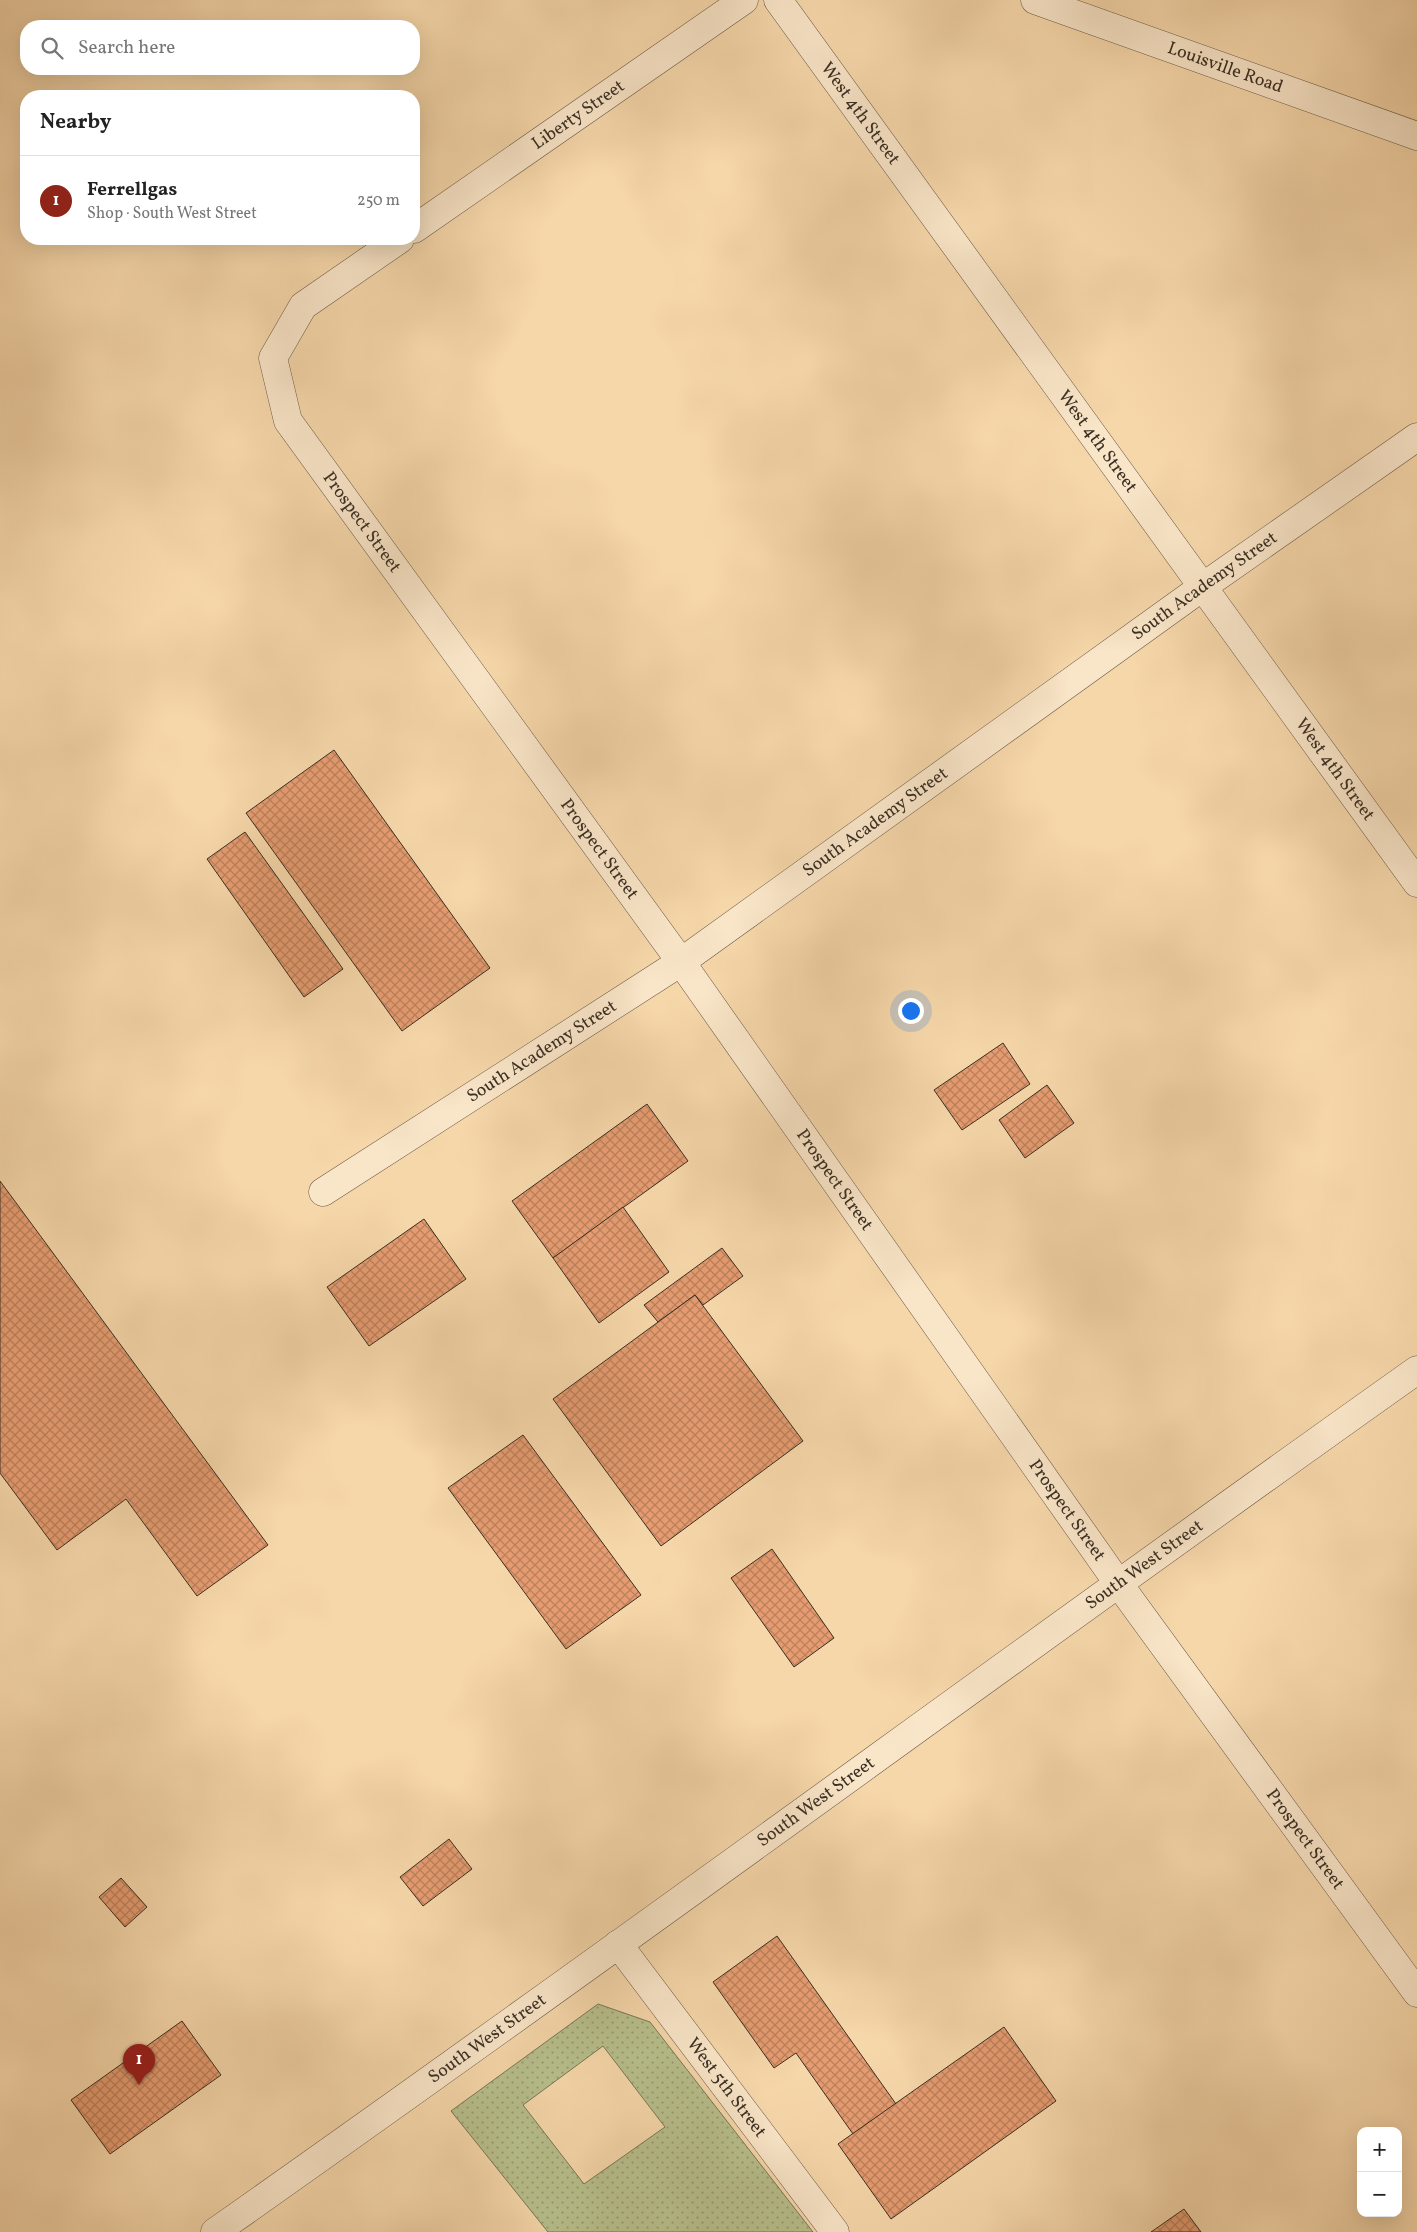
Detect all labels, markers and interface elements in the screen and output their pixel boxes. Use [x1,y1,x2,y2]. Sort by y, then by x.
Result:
search box [20,20,420,75]
icon: search [38,34,66,62]
text: Search here [78,35,175,61]
street label: Louisville Road [1164,36,1287,100]
street label: West 4th Street [814,57,906,170]
street label: Liberty Street [527,74,630,156]
text: Nearby [40,108,111,137]
text: Ferrellgas [87,177,177,203]
text: 1 [53,190,59,212]
text: 250 m [357,190,400,212]
text: Shop · South West Street [87,203,257,225]
street label: West 4th Street [1052,385,1143,498]
street label: Prospect Street [316,467,407,578]
street label: South Academy Street [1126,526,1283,647]
street label: West 4th Street [1289,713,1381,826]
street label: South Academy Street [798,761,953,883]
street label: Prospect Street [554,794,644,905]
street label: South Academy Street [462,994,622,1109]
your location [898,998,924,1024]
street label: Prospect Street [790,1124,879,1236]
street label: Prospect Street [1022,1454,1112,1566]
street label: South West Street [1080,1514,1208,1616]
street label: South West Street [752,1751,880,1853]
street label: Prospect Street [1260,1784,1350,1895]
street label: South West Street [423,1988,552,2090]
street label: West 5th Street [680,2033,772,2143]
pin: 1 [123,2044,155,2085]
map controls [1357,2127,1402,2217]
button: + [1357,2127,1402,2172]
button: − [1357,2172,1402,2217]

